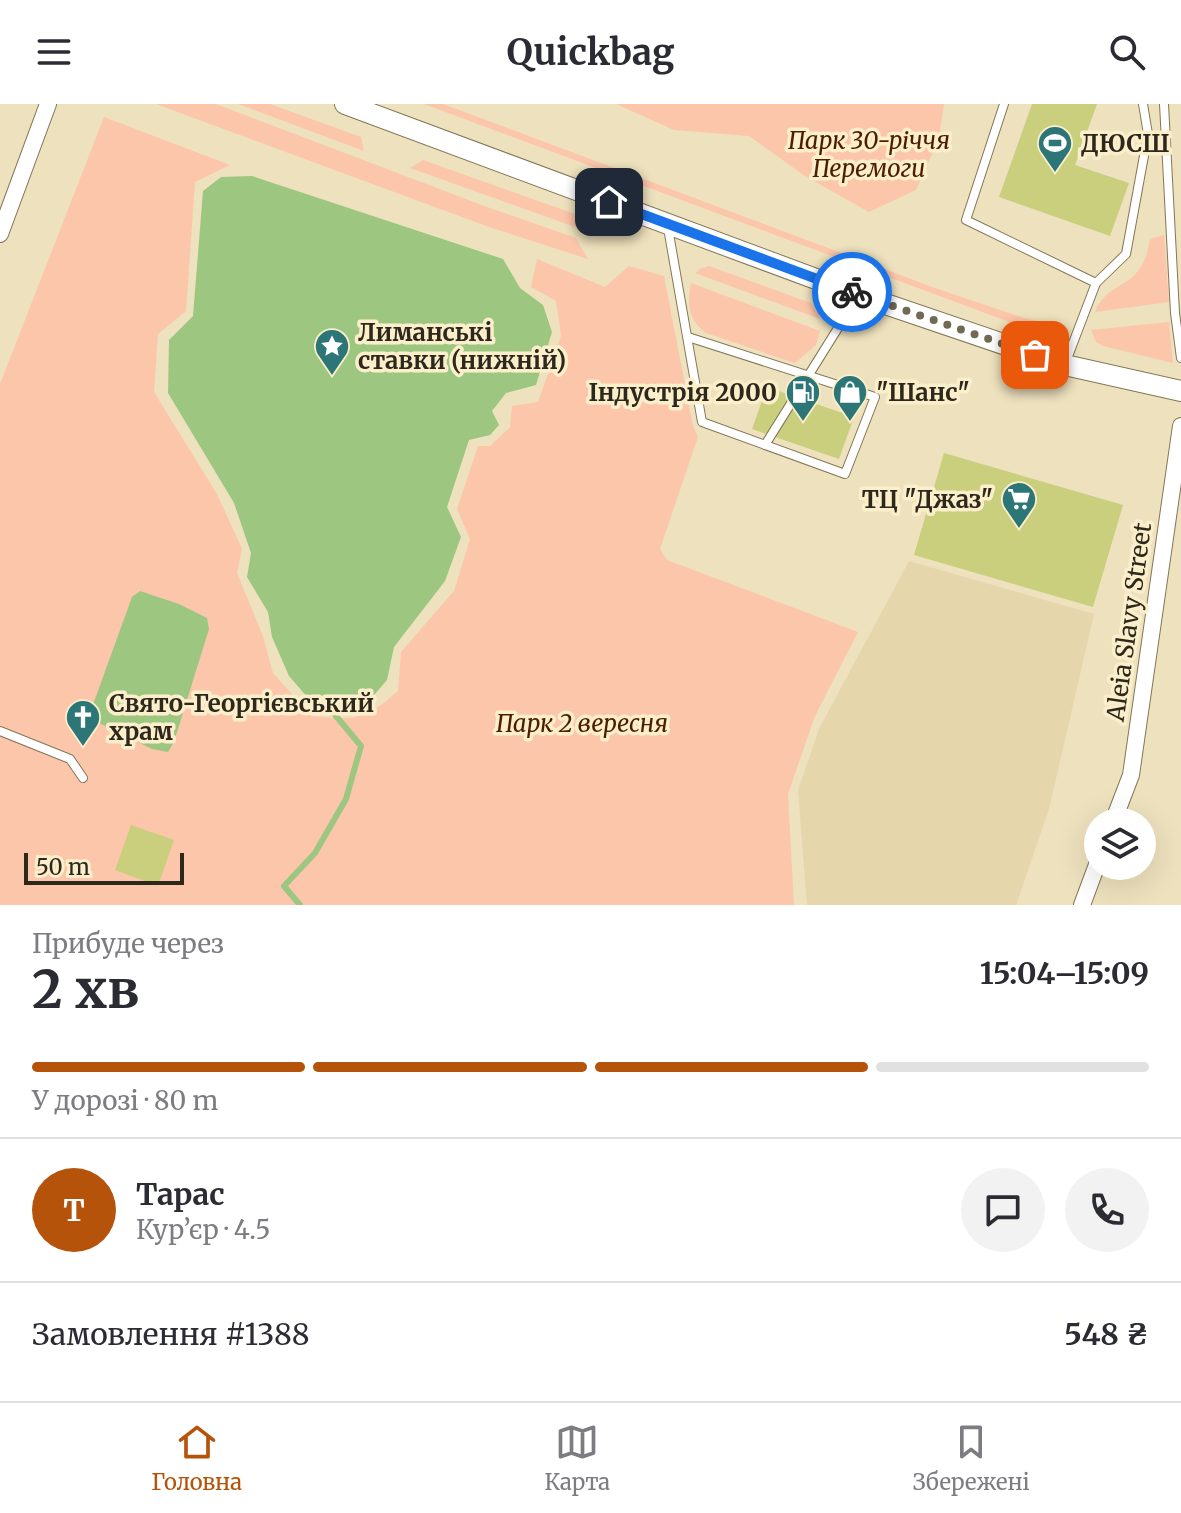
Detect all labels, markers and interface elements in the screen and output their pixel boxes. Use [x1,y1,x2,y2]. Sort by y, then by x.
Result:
icon: menu [32,30,76,74]
text: Quickbag [507,30,674,75]
icon: search [1105,30,1149,74]
sports icon: ДЮСШ [1036,124,1074,174]
park label: Парк 30-річчя Перемоги [788,125,950,184]
place label: ДЮСШ [1081,128,1170,159]
pin [575,168,643,236]
icon: home [587,180,631,224]
courier [812,252,892,332]
icon: bike [830,270,874,314]
place label: Лиманські ставки (нижній) [358,317,566,376]
pin [1001,321,1069,389]
place icon: Лиманські ставки (нижній) [313,327,351,377]
icon: bag [1013,333,1057,377]
fuel station icon: Індустрія 2000 [784,373,822,423]
shop icon: "Шанс" [831,373,869,423]
place label: Індустрія 2000 [589,377,777,408]
place label: "Шанс" [876,377,970,408]
supermarket icon: ТЦ "Джаз" [1000,480,1038,530]
place label: ТЦ "Джаз" [862,484,993,515]
street label: Aleia Slavy Street [1100,520,1158,724]
place label: Свято-Георгієвський храм [109,688,374,747]
church icon: Свято-Георгієвський храм [64,698,102,748]
park label: Парк 2 вересня [496,708,668,739]
map controls [1084,808,1156,880]
button: layers [1084,808,1156,880]
scale bar [24,849,184,885]
text: 50 m [36,853,90,881]
text: Прибуде через [32,927,224,960]
text: 15:04–15:09 [980,954,1149,992]
text: 2 хв [32,957,139,1022]
text: У дорозі · 80 m [32,1084,218,1117]
button: chat [961,1168,1045,1252]
button: phone [1065,1168,1149,1252]
text: Тарас [136,1175,225,1213]
text: Т [63,1191,85,1229]
text: Кур’єр · 4.5 [136,1213,270,1246]
text: Замовлення #1388 [32,1315,310,1353]
text: 548 ₴ [1064,1315,1149,1353]
tab: Головна [151,1420,242,1496]
tab: Карта [545,1420,610,1496]
tab: Збережені [913,1420,1030,1496]

